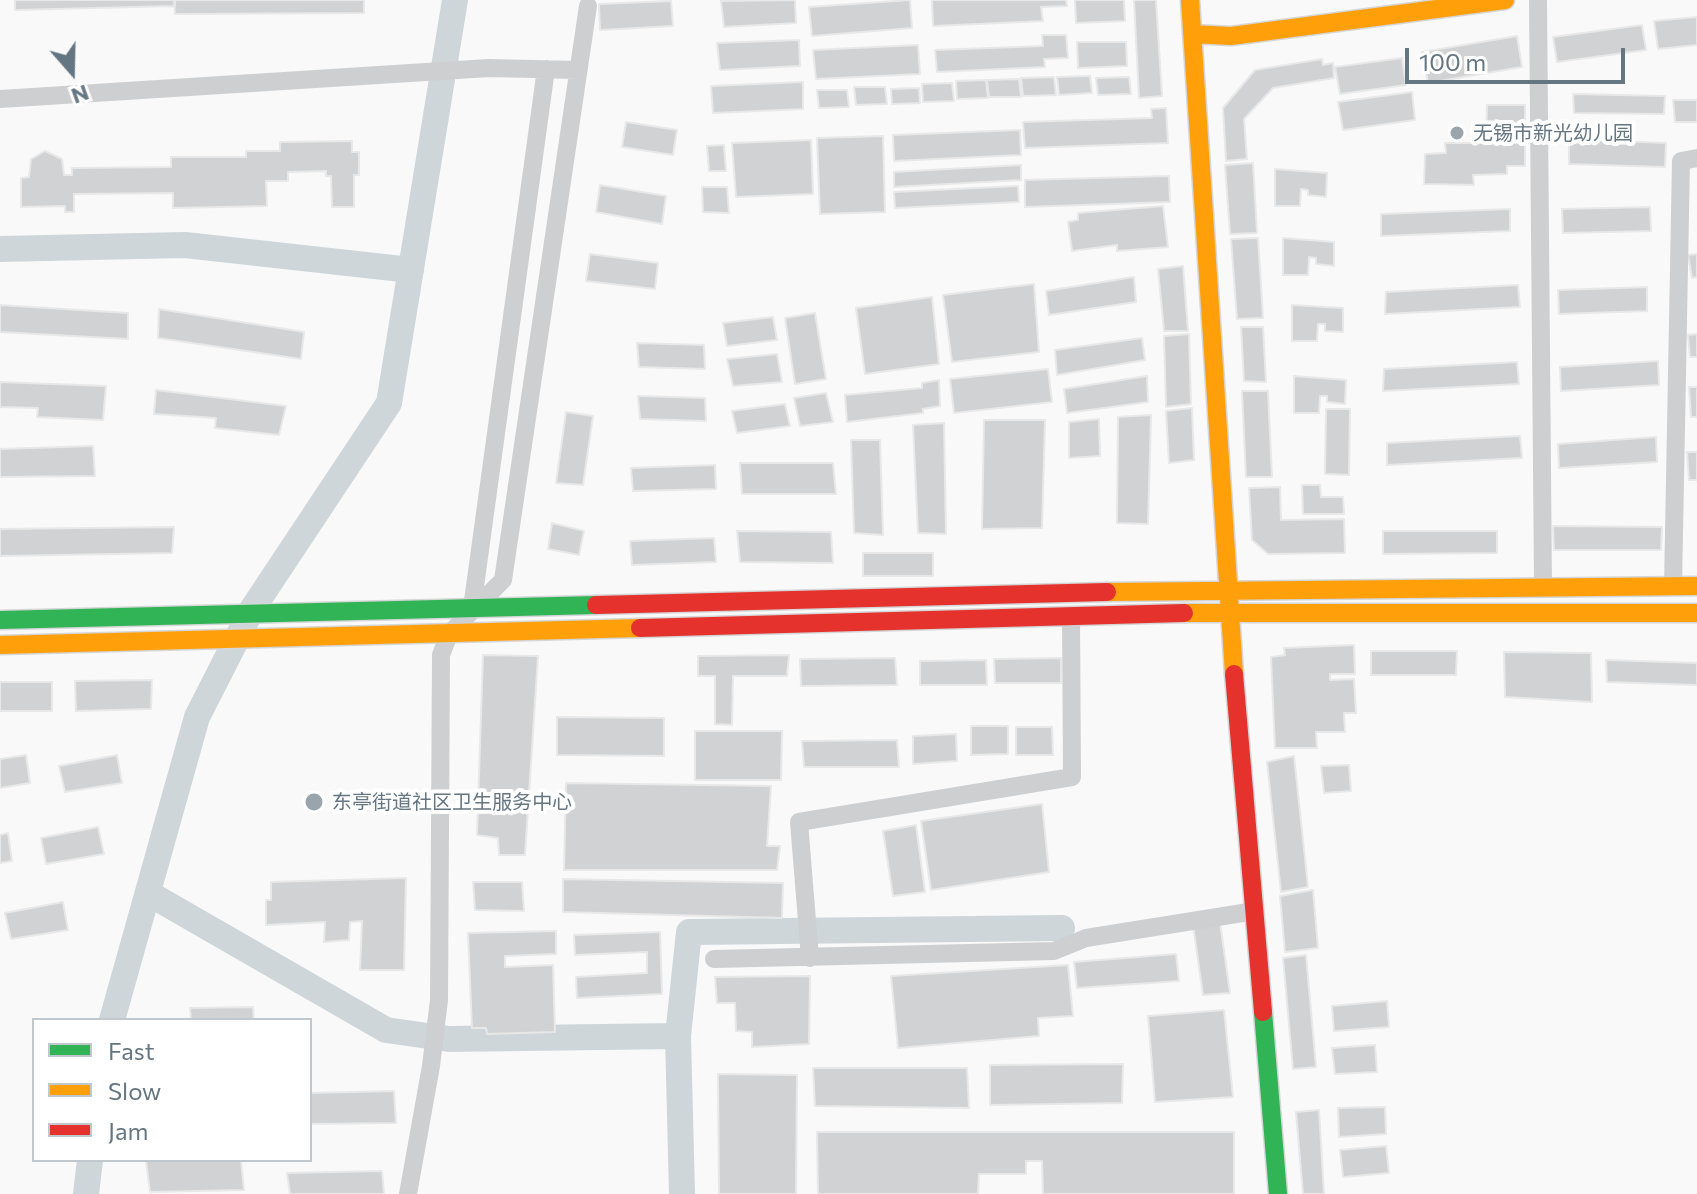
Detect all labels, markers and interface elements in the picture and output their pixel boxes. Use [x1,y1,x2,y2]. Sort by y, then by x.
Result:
north arrow [32,32,112,112]
scale bar [1409,32,1629,82]
text: 100 m [1419,47,1486,76]
text: N [68,80,93,111]
place label: 无锡市新光幼儿园 [1473,121,1633,145]
marker: 无锡市新光幼儿园 [1448,124,1466,142]
place label: 东亭街道社区卫生服务中心 [332,790,572,814]
marker: 东亭街道社区卫生服务中心 [303,791,325,813]
legend [32,1018,312,1162]
text: Fast [108,1036,155,1065]
text: Slow [108,1076,161,1105]
text: Jam [108,1116,148,1145]

